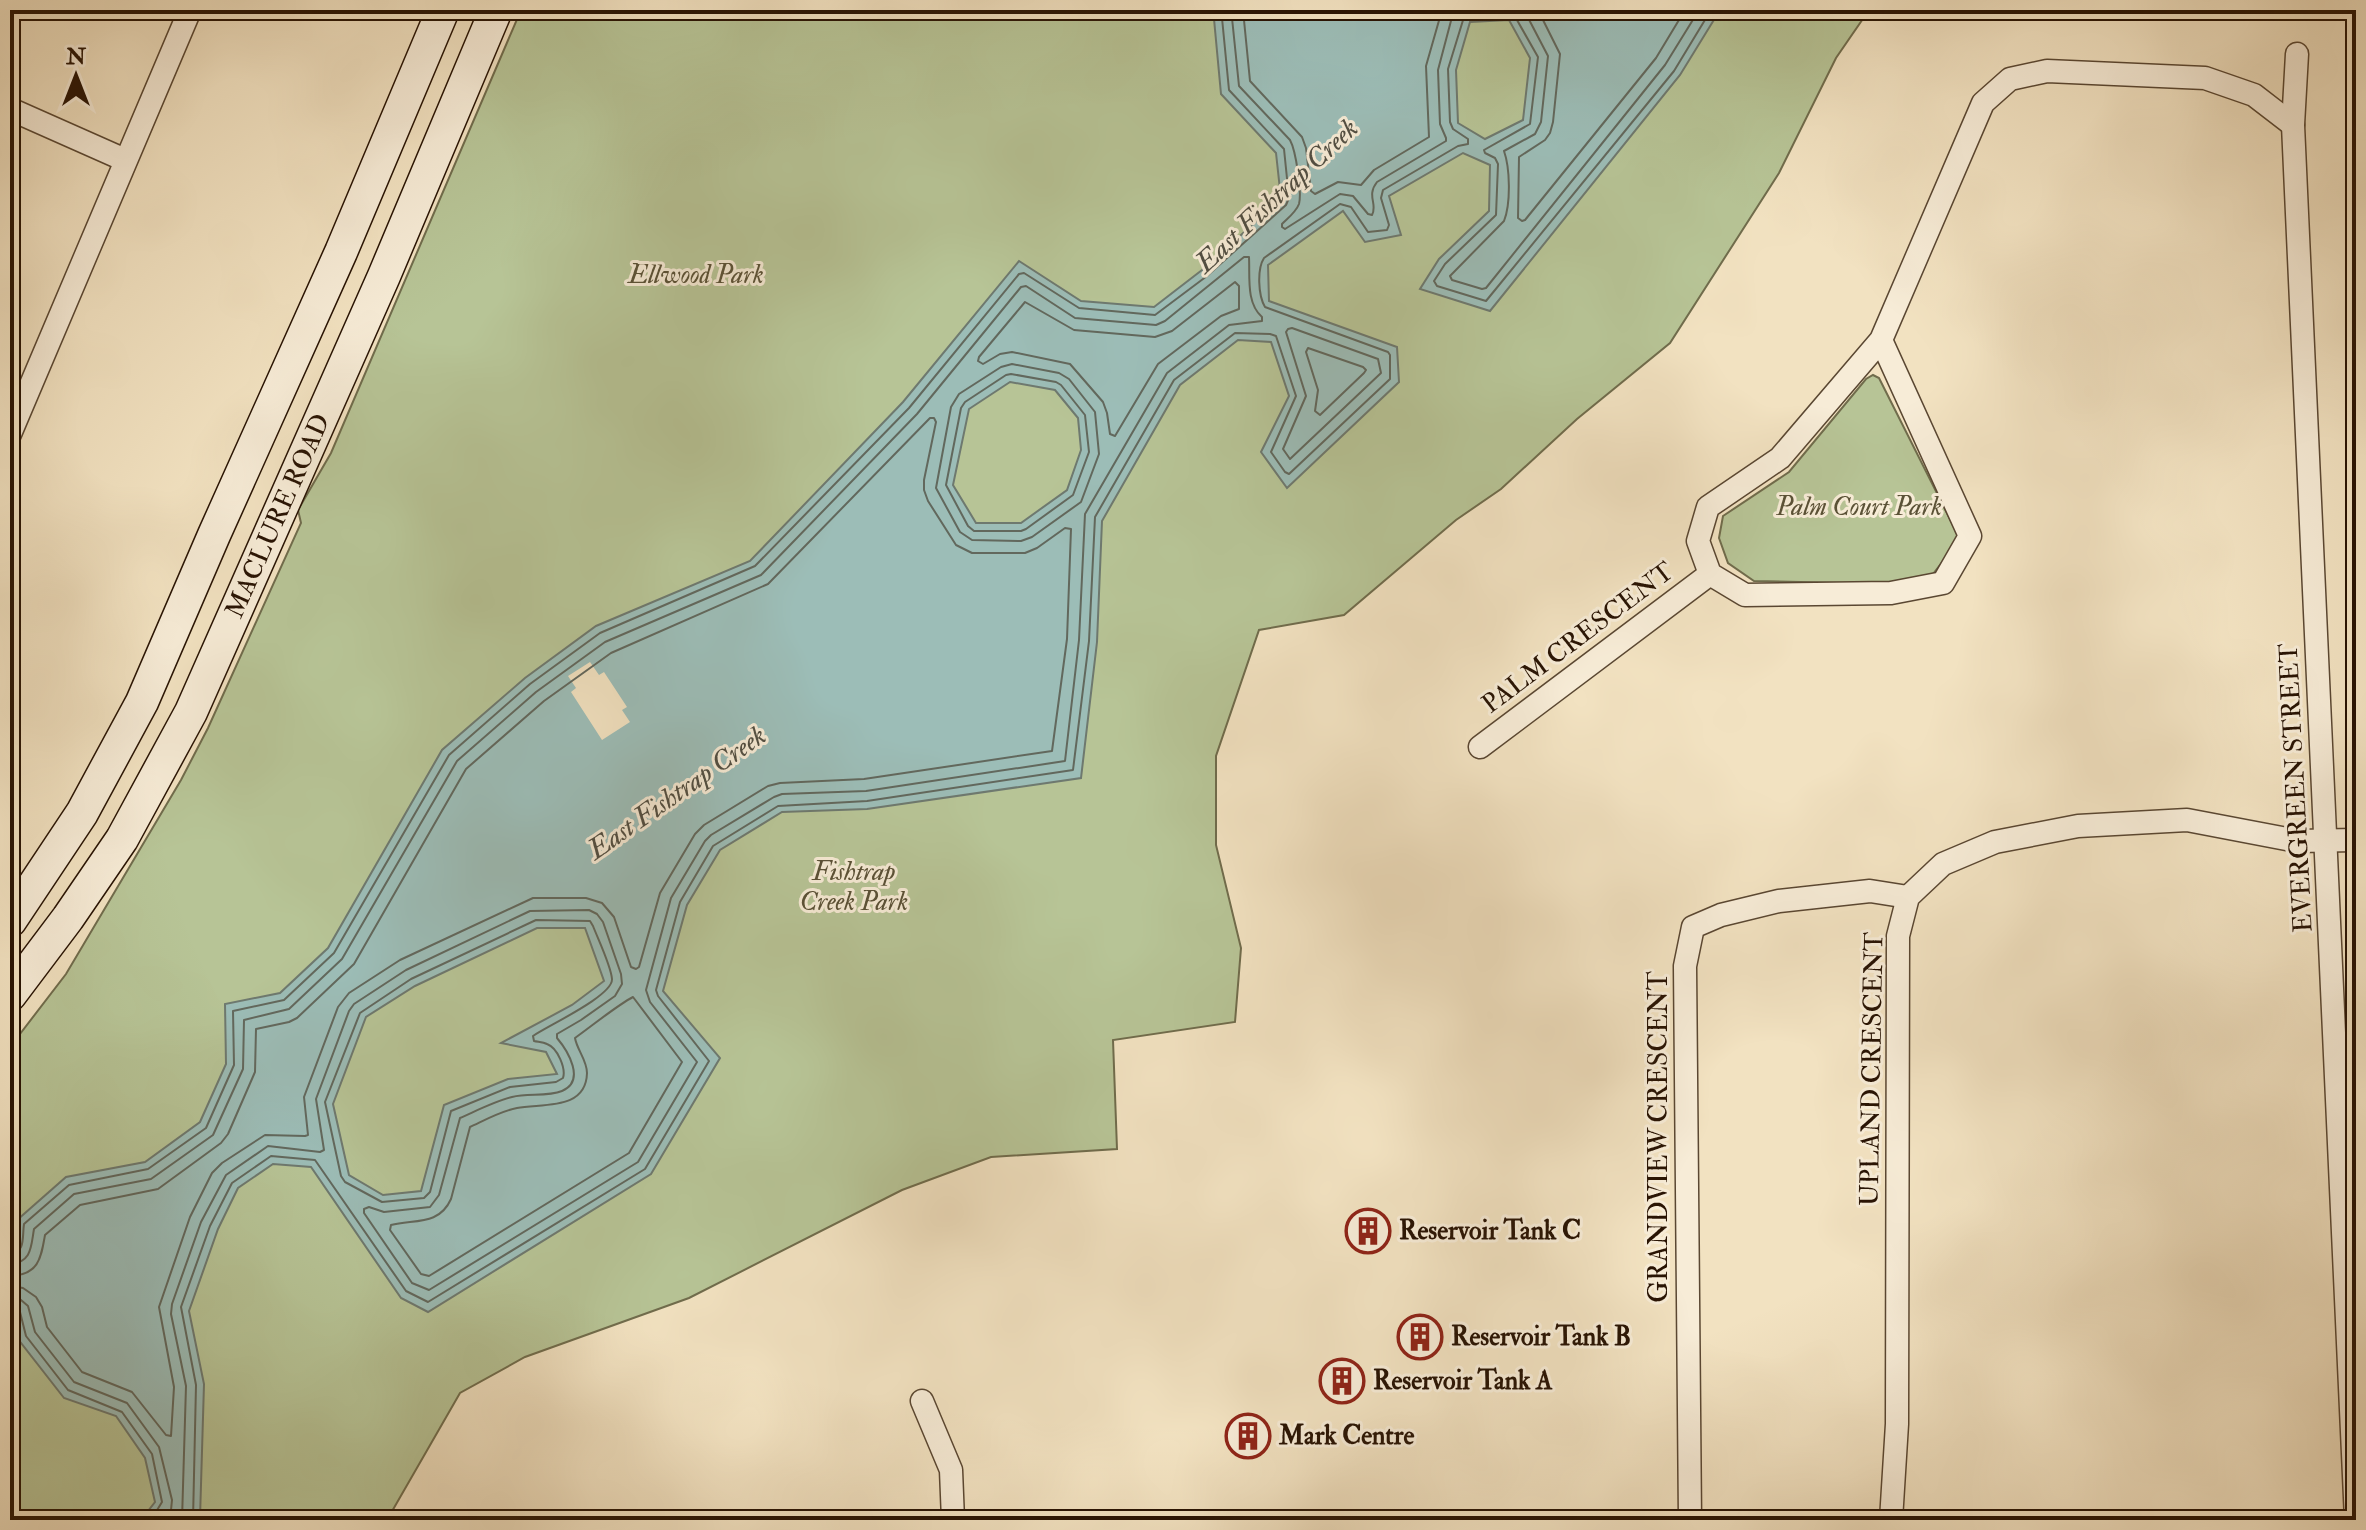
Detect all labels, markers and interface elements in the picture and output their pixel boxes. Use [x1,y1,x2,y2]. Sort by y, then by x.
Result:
north arrow [36,36,116,116]
text: N [65,43,86,71]
water label: East Fishtrap Creek [1187,111,1366,282]
park label: Ellwood Park [626,259,764,291]
street label: MACLURE ROAD [219,409,337,623]
park label: Palm Court Park [1775,491,1942,523]
street label: PALM CRESCENT [1476,555,1680,721]
street label: EVERGREEN STREET [2272,643,2320,933]
water label: East Fishtrap Creek [579,718,773,869]
park label: Fishtrap Creek Park [800,856,908,918]
street label: UPLAND CRESCENT [1854,932,1890,1206]
street label: GRANDVIEW CRESCENT [1643,971,1675,1303]
building icon: Reservoir Tank C [1344,1207,1392,1255]
place label: Reservoir Tank C [1399,1215,1581,1247]
building icon: Reservoir Tank B [1396,1313,1444,1361]
place label: Reservoir Tank B [1451,1321,1631,1353]
building icon: Reservoir Tank A [1318,1357,1366,1405]
place label: Reservoir Tank A [1373,1365,1553,1397]
building icon: Mark Centre [1224,1412,1272,1460]
place label: Mark Centre [1278,1420,1414,1452]

